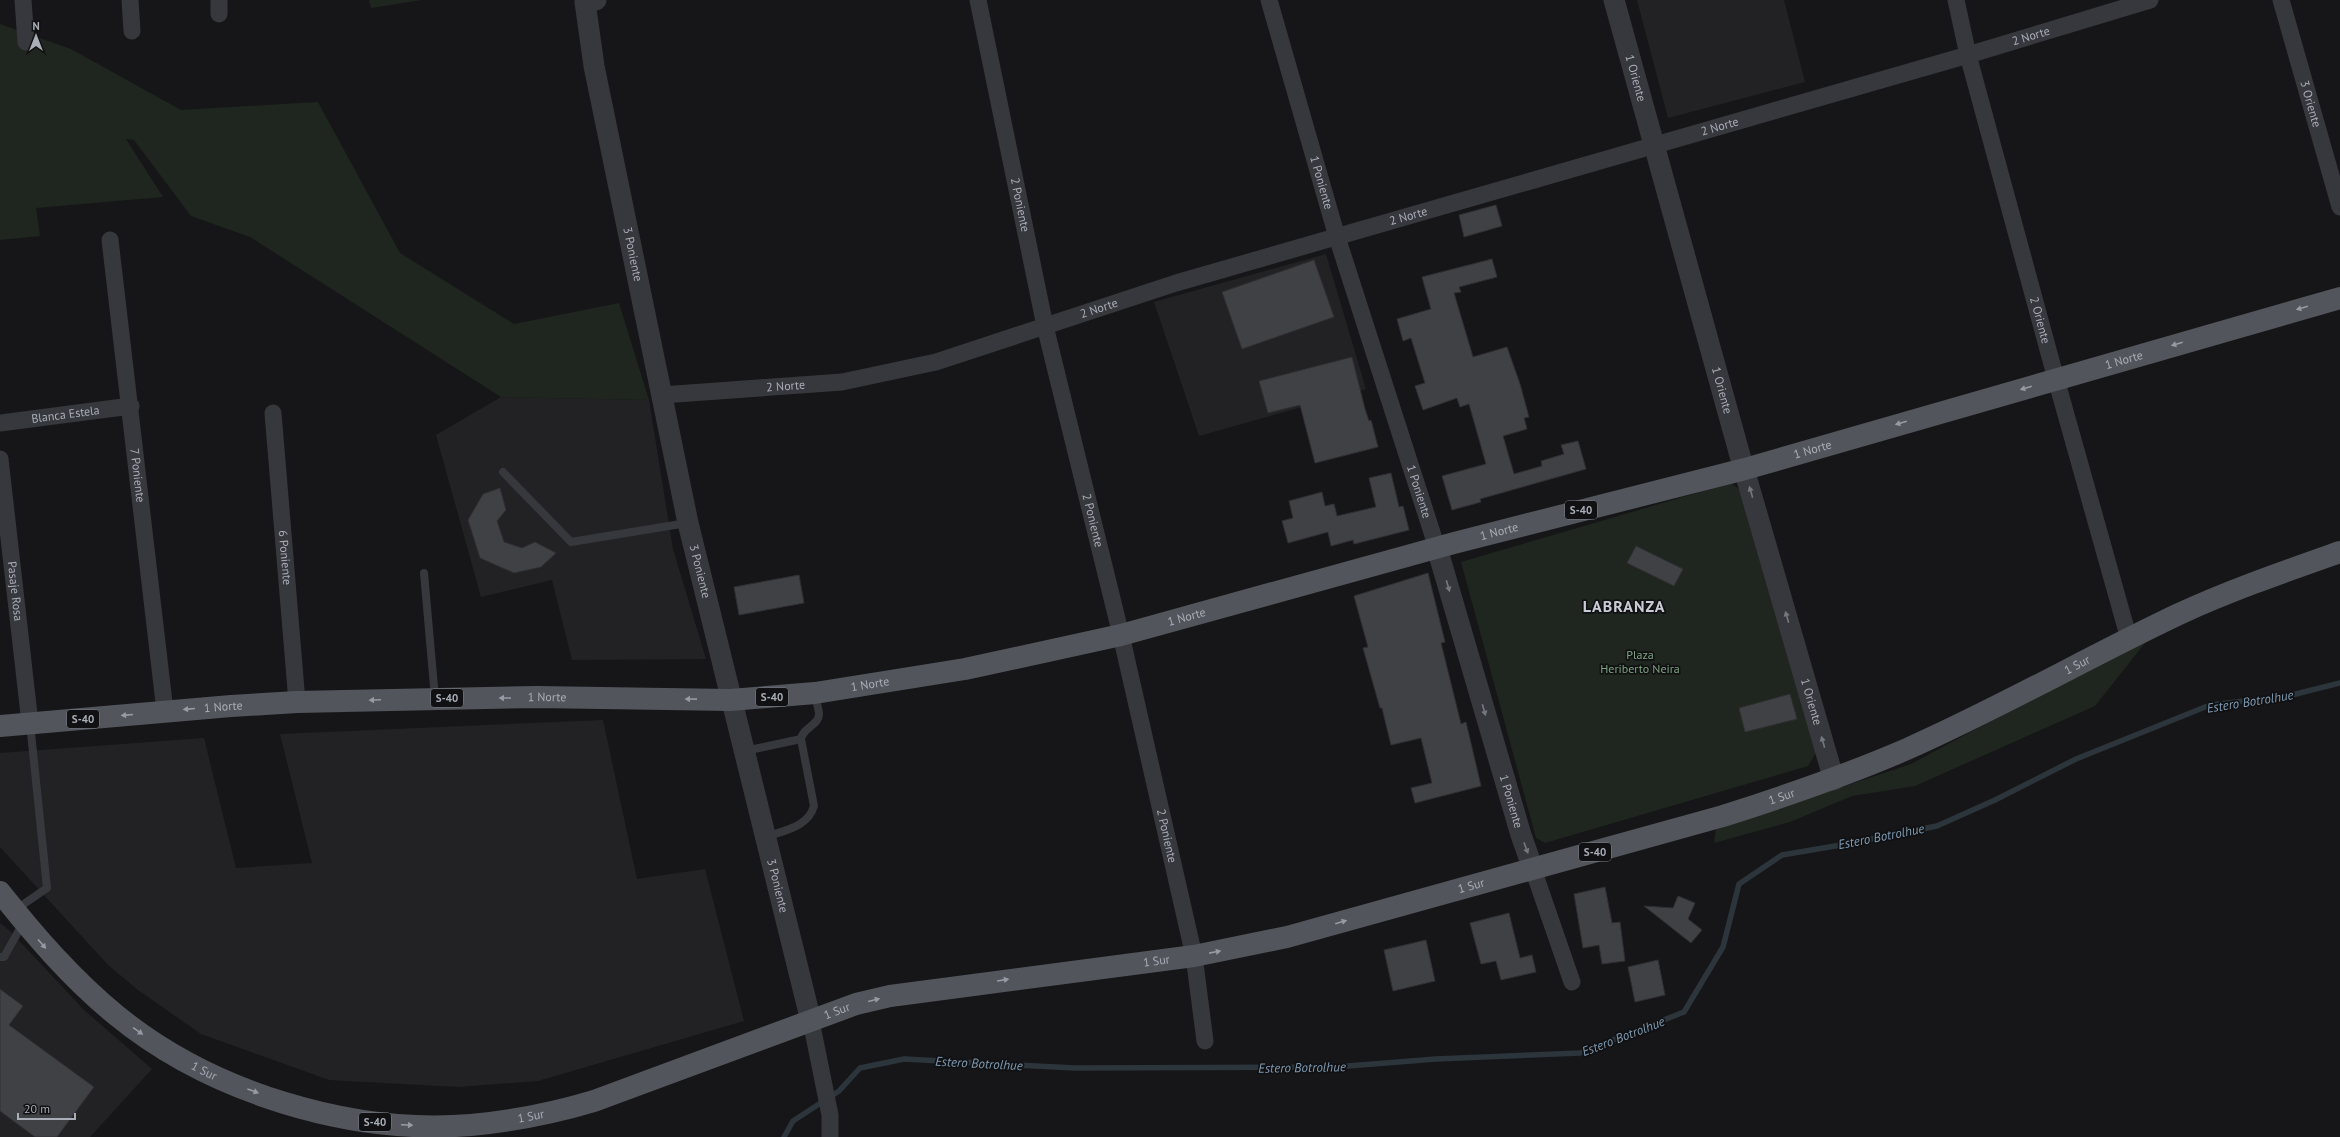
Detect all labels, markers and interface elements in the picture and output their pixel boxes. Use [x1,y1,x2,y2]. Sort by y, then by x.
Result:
north arrow [16,16,56,56]
text: N [32,19,40,33]
street label: 2 Norte [2010,23,2051,48]
street label: 1 Oriente [1622,53,1650,103]
street label: 3 Oriente [2297,79,2325,129]
street label: 2 Norte [1699,113,1740,139]
street label: 1 Poniente [1307,154,1337,211]
street label: 2 Poniente [1008,176,1033,233]
street label: 2 Norte [1387,203,1429,228]
street label: 3 Poniente [620,226,646,283]
street label: 2 Norte [1078,295,1119,321]
street label: 2 Oriente [2027,295,2054,345]
one-way arrow [2296,306,2309,312]
one-way arrow [2171,341,2183,347]
street label: 1 Norte [2103,347,2145,372]
street label: 1 Oriente [1709,365,1736,415]
street label: 2 Norte [766,377,806,394]
one-way arrow [2019,385,2032,391]
street label: Blanca Estela [30,402,100,426]
one-way arrow [1894,420,1906,426]
street label: 1 Norte [1792,437,1833,462]
street label: 7 Poniente [127,447,149,503]
street label: 1 Poniente [1404,463,1435,520]
one-way arrow [1748,486,1754,498]
street label: 2 Poniente [1079,492,1107,549]
road number: S-40 [1565,501,1597,519]
street label: 1 Norte [1478,519,1520,543]
street label: 6 Poniente [276,529,295,585]
street label: 3 Poniente [687,543,714,600]
street label: Pasaje Rosa [5,561,26,622]
one-way arrow [1445,580,1451,592]
district label: LABRANZA [1583,596,1665,616]
street label: 1 Norte [1166,604,1207,629]
one-way arrow [1784,611,1790,623]
park label: Plaza Heriberto Neira [1600,647,1680,676]
street label: 1 Sur [2062,652,2092,677]
street label: 1 Norte [850,673,890,694]
street label: 1 Oriente [1798,676,1826,727]
water label: Estero Botrolhue [2205,686,2295,717]
road number: S-40 [756,688,788,706]
road number: S-40 [431,689,463,707]
street label: 1 Norte [527,689,566,704]
one-way arrow [498,695,511,701]
one-way arrow [369,696,381,703]
one-way arrow [685,696,697,703]
street label: 1 Norte [203,697,243,715]
one-way arrow [1481,705,1487,717]
one-way arrow [183,706,195,713]
road number: S-40 [67,710,99,728]
one-way arrow [120,711,133,718]
one-way arrow [1820,736,1826,748]
street label: 1 Poniente [1497,773,1527,830]
street label: 1 Sur [1766,785,1797,808]
street label: 2 Poniente [1154,807,1181,864]
water label: Estero Botrolhue [1836,820,1926,853]
one-way arrow [1523,843,1529,855]
road number: S-40 [1579,843,1611,861]
street label: 3 Poniente [764,857,792,914]
street label: 1 Sur [1456,875,1486,896]
one-way arrow [1336,919,1348,925]
one-way arrow [38,939,47,949]
one-way arrow [1209,949,1221,955]
street label: 1 Sur [1142,951,1171,970]
one-way arrow [997,977,1009,983]
one-way arrow [868,996,881,1002]
street label: 1 Sur [822,999,852,1022]
water label: Estero Botrolhue [1579,1013,1667,1060]
one-way arrow [133,1027,143,1035]
water label: Estero Botrolhue [935,1053,1023,1074]
street label: 1 Sur [189,1058,219,1083]
water label: Estero Botrolhue [1258,1058,1346,1077]
one-way arrow [247,1089,259,1095]
scale bar [18,1095,75,1121]
text: 20 m [24,1101,50,1116]
street label: 1 Sur [516,1106,545,1126]
road number: S-40 [359,1113,391,1131]
one-way arrow [401,1122,414,1128]

